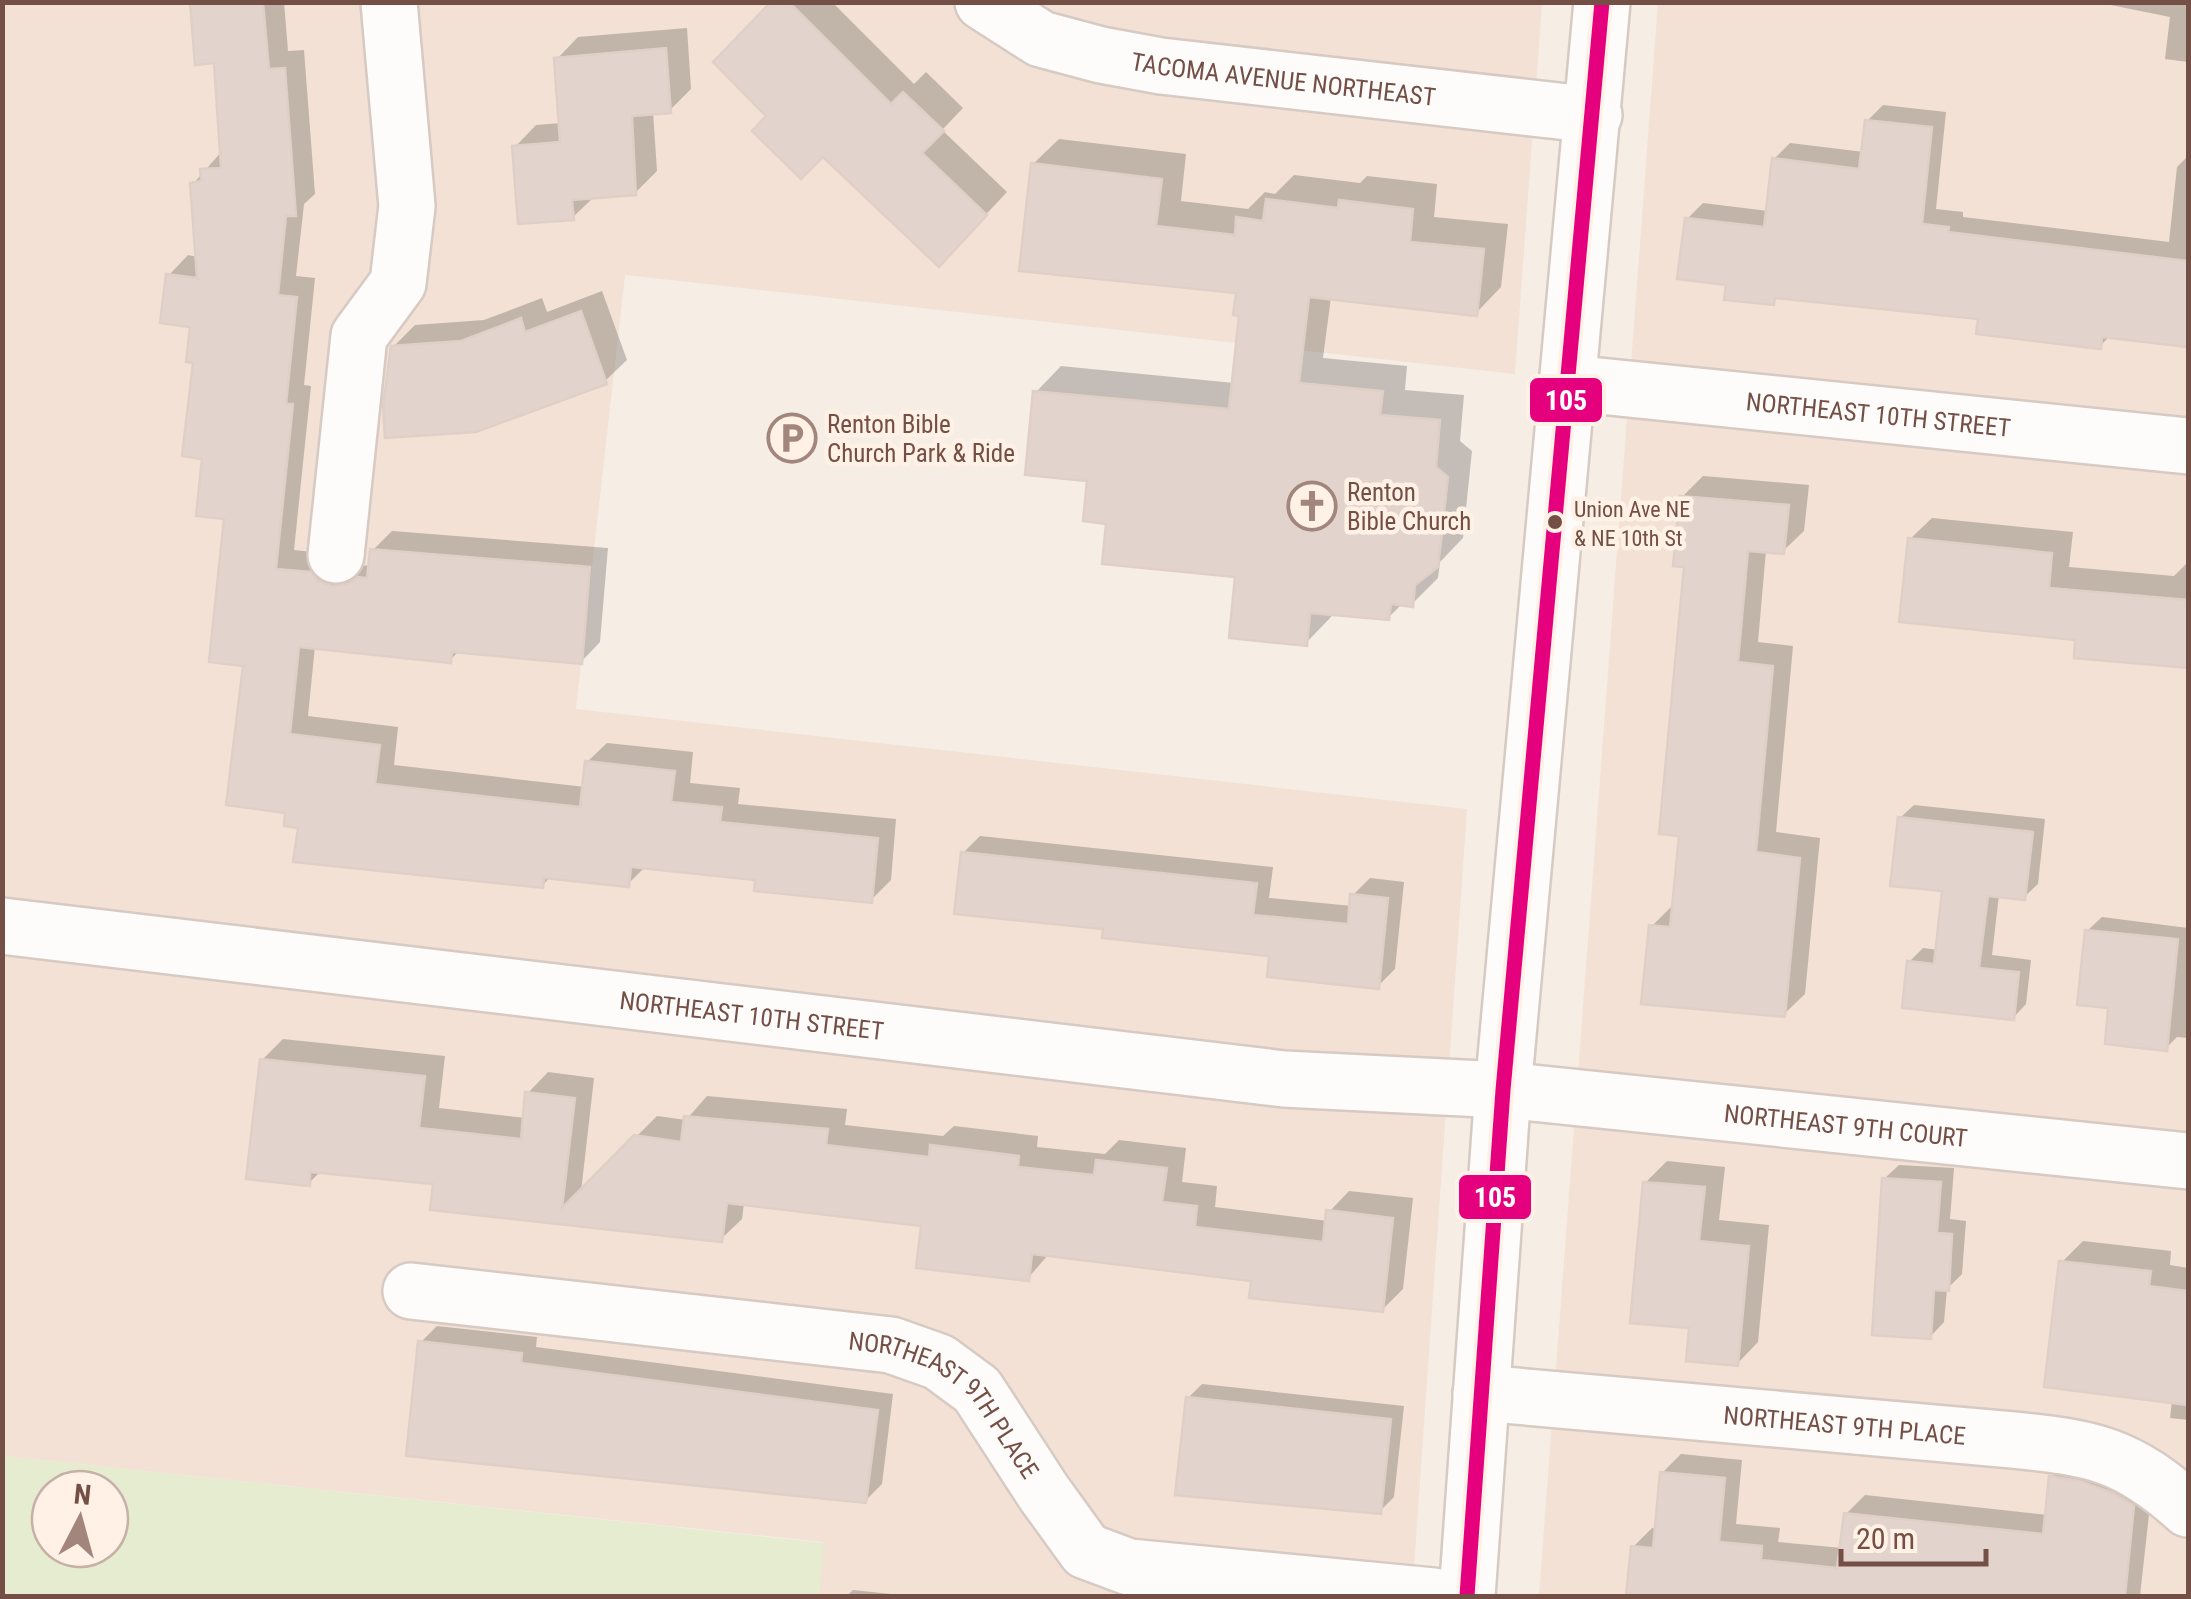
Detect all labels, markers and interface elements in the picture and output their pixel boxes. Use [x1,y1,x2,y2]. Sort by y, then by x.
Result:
street label: TACOMA AVENUE NORTHEAST [1129,46,1437,111]
line badge: 105 [1528,376,1604,424]
text: 105 [1545,384,1587,417]
street label: NORTHEAST 10TH STREET [1745,387,2012,442]
place label: Renton Bible Church Park & Ride [827,410,1015,468]
parking icon: Renton Bible Church Park & Ride [766,412,818,464]
place label: Renton Bible Church [1347,478,1471,536]
church icon: Renton Bible Church [1286,480,1338,532]
place label: Union Ave NE & NE 10th St [1574,497,1690,551]
marker: Union Ave NE & NE 10th St [1545,512,1565,532]
street label: NORTHEAST 10TH STREET [618,985,885,1046]
street label: NORTHEAST 9TH COURT [1723,1098,1969,1153]
line badge: 105 [1457,1173,1533,1221]
text: 105 [1474,1181,1516,1214]
street label: NORTHEAST 9TH PLACE [847,1326,1045,1484]
street label: NORTHEAST 9TH PLACE [1722,1400,1967,1450]
north arrow [30,1469,130,1569]
text: N [72,1477,93,1512]
scale bar [1841,1504,1986,1566]
text: 20 m [1856,1521,1915,1556]

